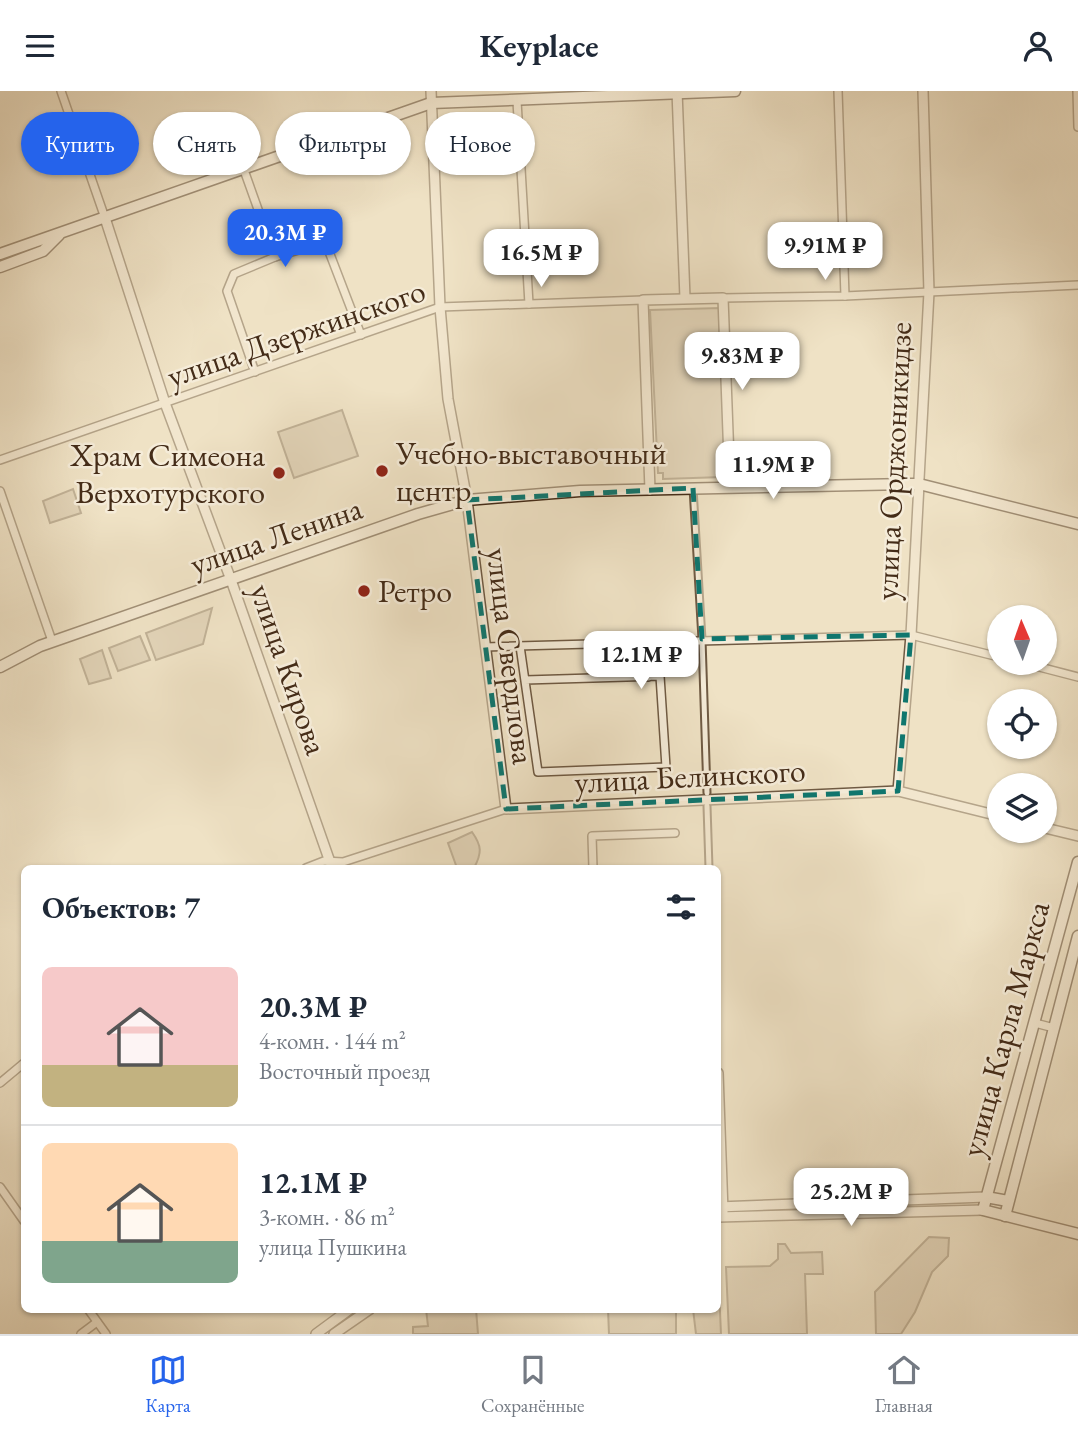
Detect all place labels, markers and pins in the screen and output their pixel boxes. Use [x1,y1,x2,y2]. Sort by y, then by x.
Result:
pin: 20.3M ₽ [220,209,350,269]
pin: 9.91M ₽ [760,223,890,282]
pin: 16.5M ₽ [476,229,606,289]
pin: 9.83M ₽ [677,333,807,392]
place label: Учебно-выставочный центр [395,432,666,511]
place label: Храм Симеона Верхотурского [69,434,265,513]
pin: 11.9M ₽ [708,441,838,501]
marker: Учебно-выставочный центр [374,463,390,479]
marker: Храм Симеона Верхотурского [271,465,287,481]
place label: Ретро [378,570,452,612]
marker: Ретро [356,583,372,599]
pin: 12.1M ₽ [576,631,706,691]
pin: 25.2M ₽ [786,1169,916,1228]

